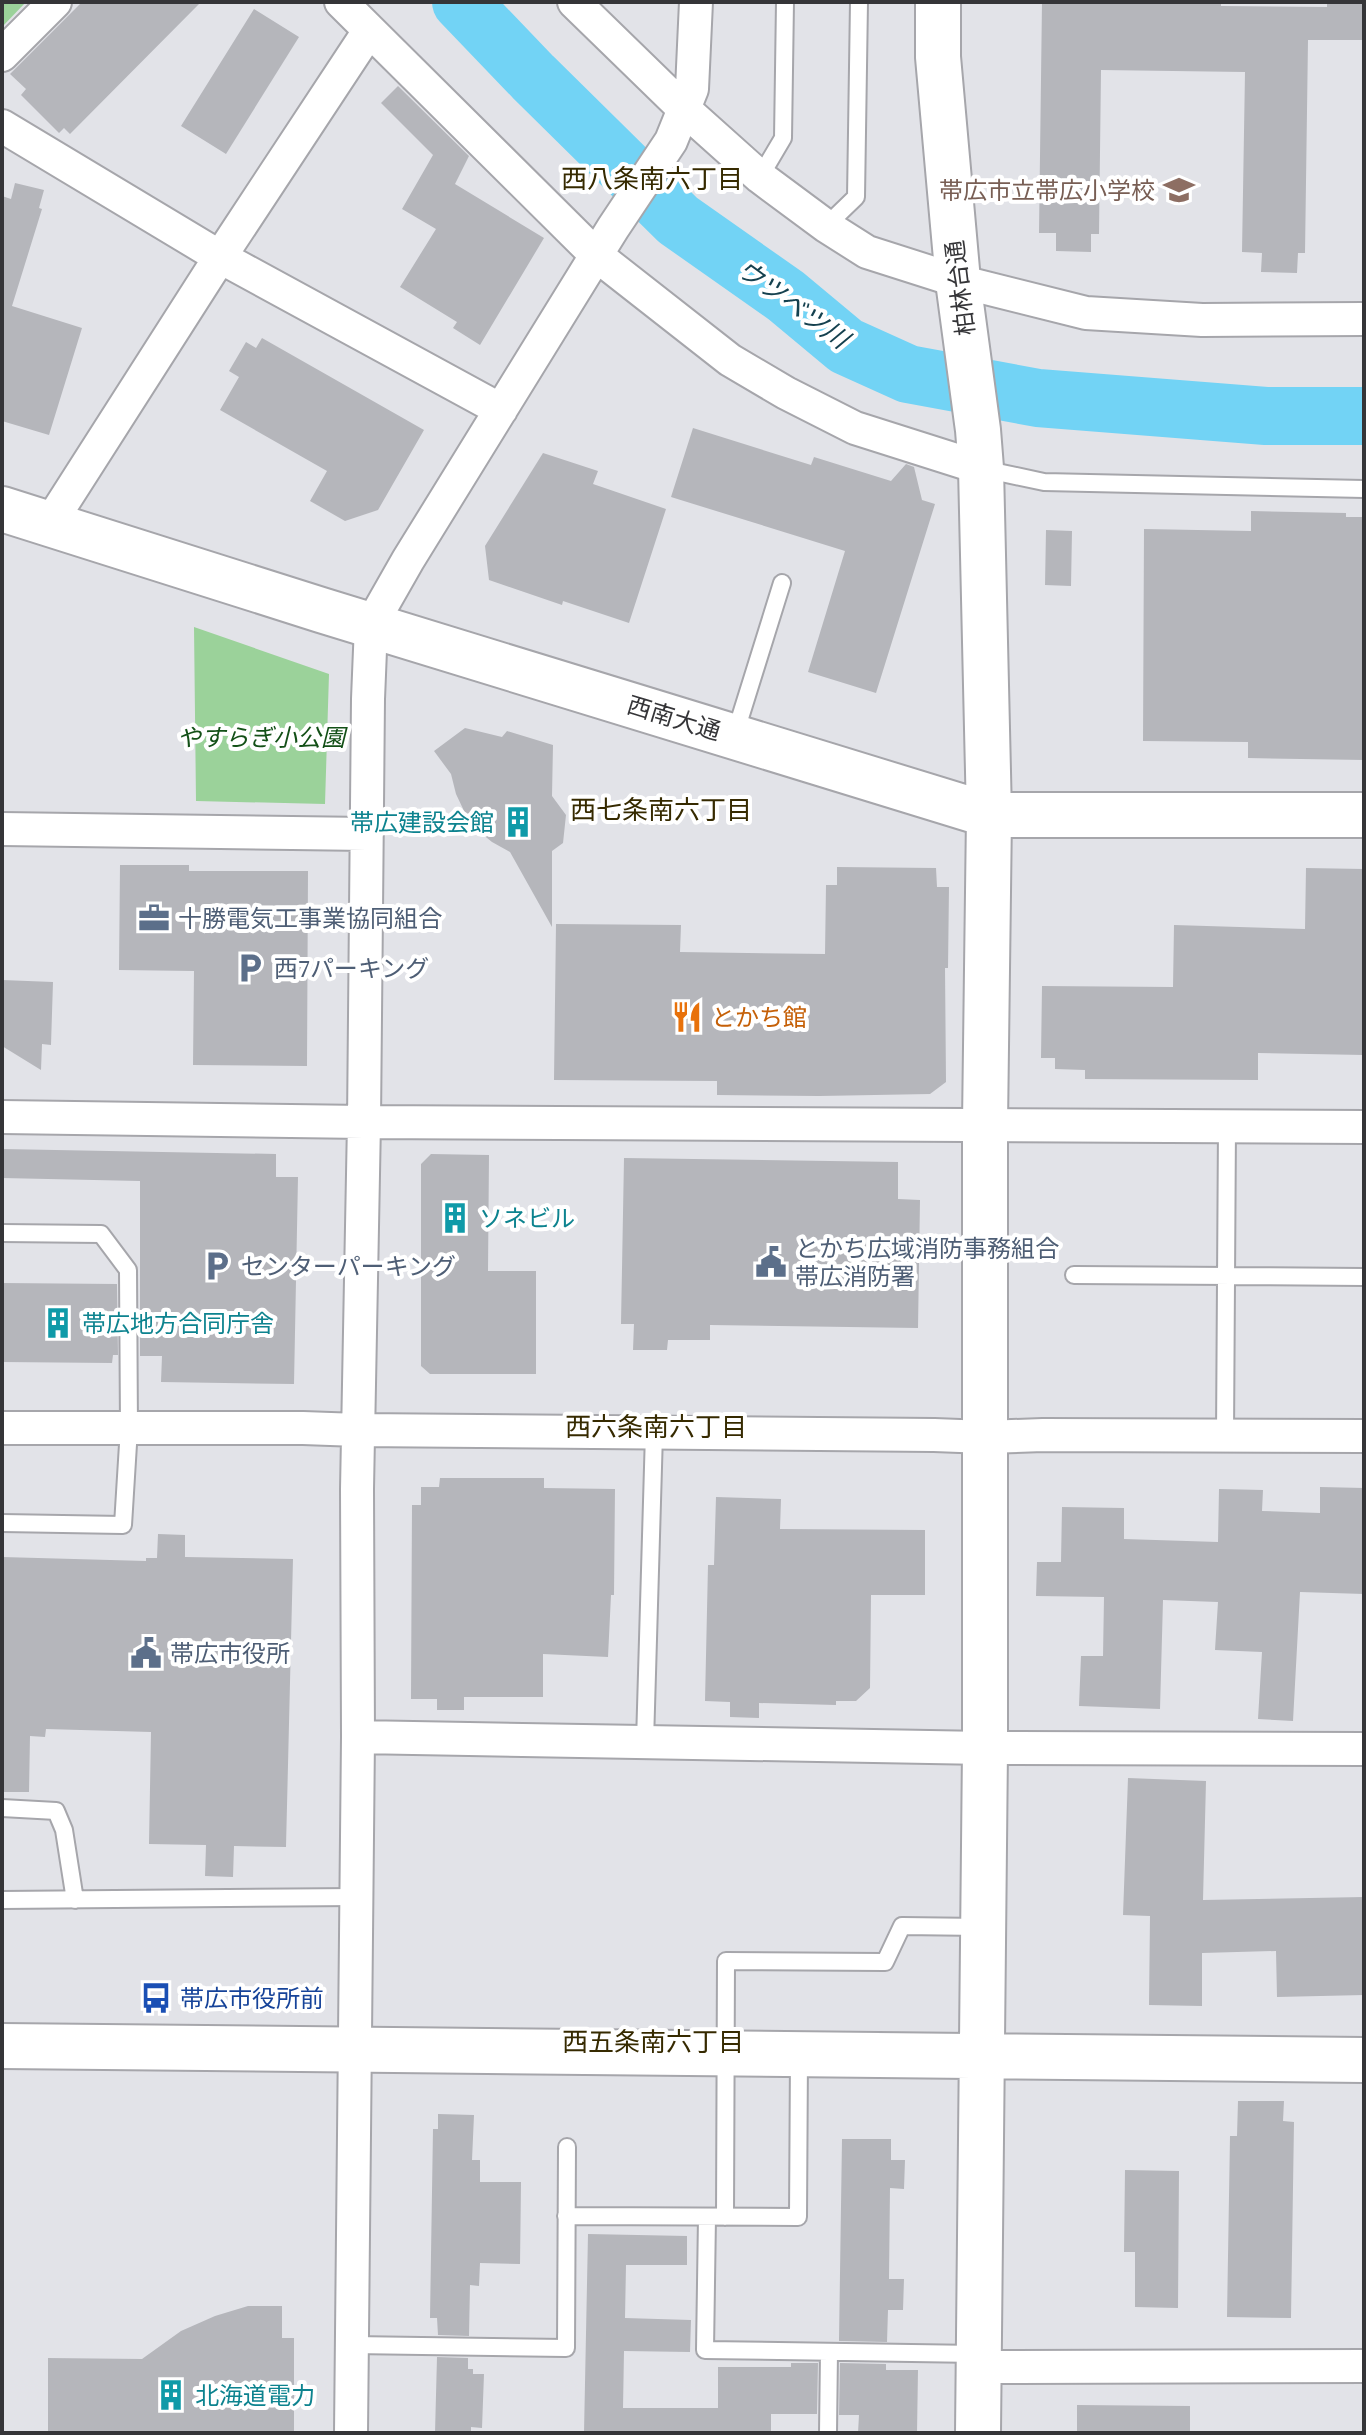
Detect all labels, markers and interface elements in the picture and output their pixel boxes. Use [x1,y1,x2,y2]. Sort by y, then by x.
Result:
district label: 西八条南六丁目 [561,161,743,197]
school or university icon: 帯広市立帯広小学校 [1162,173,1196,207]
place label: 帯広市立帯広小学校 [939,174,1155,207]
street label: 柏林台通 [938,238,982,338]
water label: ウツベツ川 [730,251,859,359]
street label: 西南大通 [623,688,725,748]
park label: やすらぎ小公園 [177,721,348,754]
district label: 西七条南六丁目 [570,792,752,828]
building icon: 帯広建設会館 [501,805,535,839]
place label: 帯広建設会館 [350,806,494,839]
office icon: 十勝電気工事業協同組合 [137,901,171,935]
place label: 十勝電気工事業協同組合 [178,902,442,935]
parking icon: 西7パーキング [233,951,267,985]
place label: 西7パーキング [274,952,429,985]
restaurant icon: とかち館 [670,1000,704,1034]
place label: とかち館 [711,1001,807,1034]
building icon: ソネビル [438,1201,472,1235]
place label: ソネビル [479,1202,575,1235]
place label: とかち広域消防事務組合 帯広消防署 [795,1232,1059,1293]
public building icon: とかち広域消防事務組合 帯広消防署 [754,1245,788,1279]
parking icon: センターパーキング [200,1249,234,1283]
place label: センターパーキング [241,1250,456,1283]
building icon: 帯広地方合同庁舎 [41,1306,75,1340]
place label: 帯広地方合同庁舎 [82,1307,274,1340]
district label: 西六条南六丁目 [565,1409,747,1445]
public building icon: 帯広市役所 [129,1636,163,1670]
place label: 帯広市役所 [170,1637,290,1670]
bus stop icon: 帯広市役所前 [139,1981,173,2015]
place label: 帯広市役所前 [180,1982,324,2015]
district label: 西五条南六丁目 [562,2024,744,2060]
building icon: 北海道電力 [154,2378,188,2412]
place label: 北海道電力 [195,2379,315,2412]

